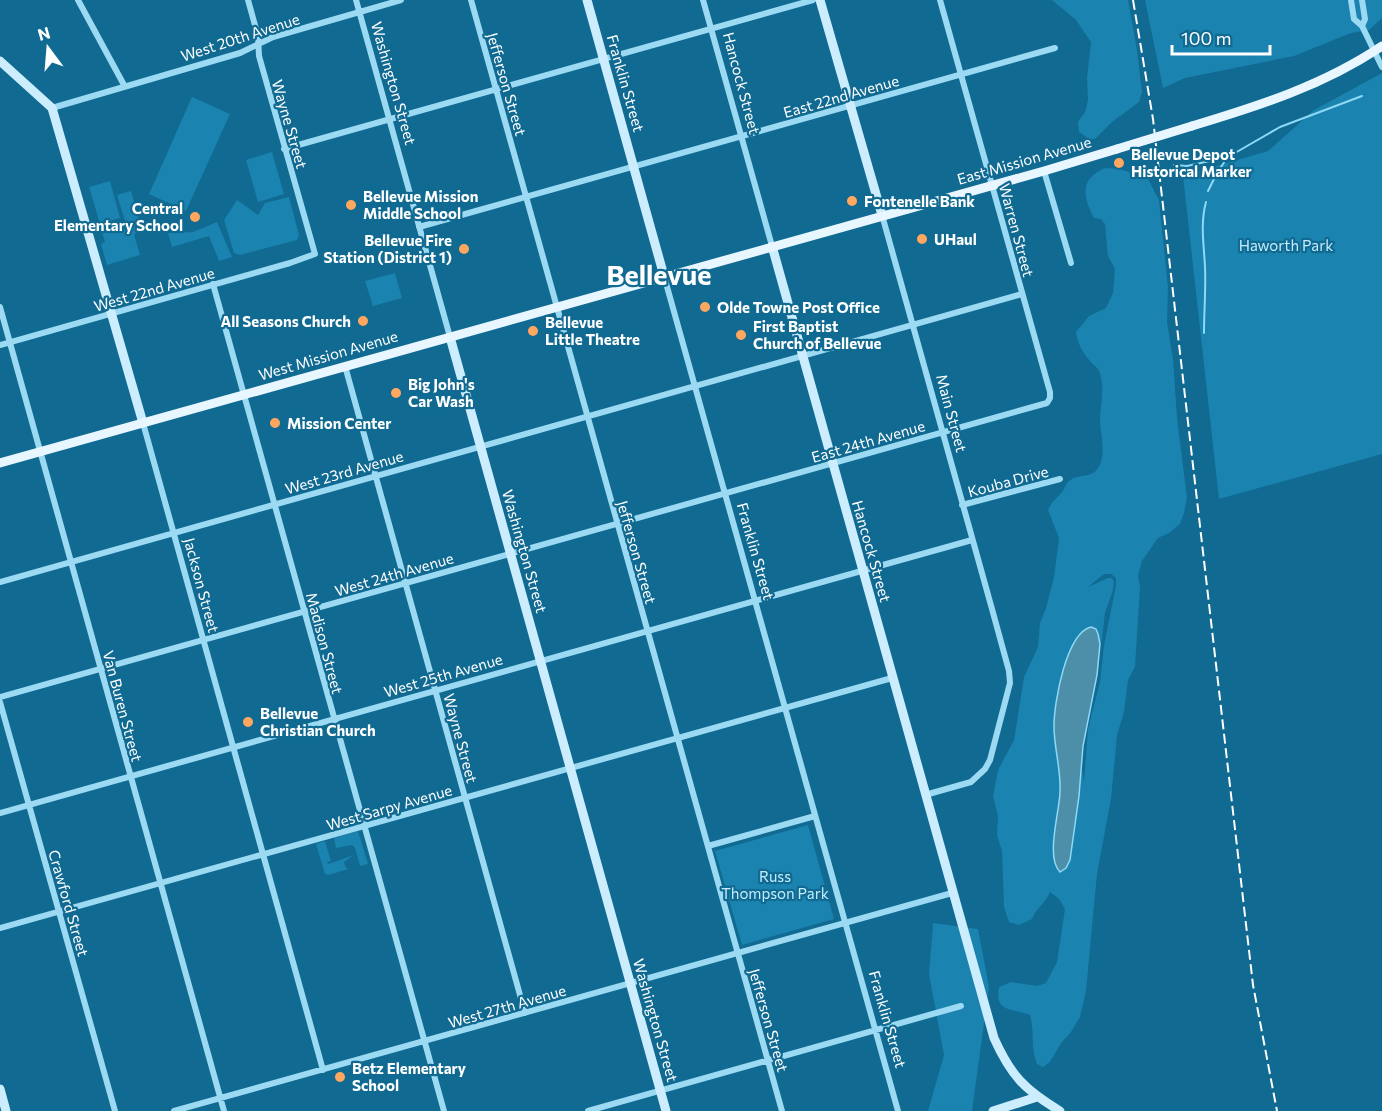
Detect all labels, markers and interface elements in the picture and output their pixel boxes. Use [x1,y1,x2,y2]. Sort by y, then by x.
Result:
street label: West 20th Avenue [178,9,302,65]
north arrow [18,18,78,78]
scale bar [1172,18,1270,56]
street label: Washington Street [368,19,420,147]
text: N [35,22,52,44]
text: 100 m [1181,27,1231,49]
street label: Jefferson Street [484,30,530,138]
street label: Hancock Street [720,30,764,136]
street label: Franklin Street [604,32,648,134]
street label: East 22nd Avenue [781,71,901,121]
street label: Wayne Street [269,77,311,171]
street label: East Mission Avenue [955,132,1093,188]
place label: Bellevue Depot Historical Marker [1131,145,1252,180]
marker: Bellevue Depot Historical Marker [1112,156,1126,170]
street label: Warren Street [996,181,1038,279]
place label: Bellevue Mission Middle School [363,187,479,222]
place label: Fontenelle Bank [864,192,975,210]
marker: Fontenelle Bank [845,194,859,208]
marker: Bellevue Mission Middle School [344,198,358,212]
place label: Central Elementary School [54,199,183,234]
marker: Central Elementary School [188,210,202,224]
place label: UHaul [934,230,977,248]
place label: Bellevue Fire Station (District 1) [323,231,452,266]
marker: UHaul [915,232,929,246]
park label: Haworth Park [1239,236,1333,254]
marker: Bellevue Fire Station (District 1) [457,242,471,256]
district label: Bellevue [607,258,711,291]
street label: West 22nd Avenue [92,263,217,315]
place label: Olde Towne Post Office [717,298,880,316]
marker: Olde Towne Post Office [698,300,712,314]
place label: All Seasons Church [220,312,351,330]
place label: Bellevue Little Theatre [545,313,640,348]
marker: All Seasons Church [356,314,370,328]
place label: First Baptist Church of Bellevue [753,317,882,352]
marker: Bellevue Little Theatre [526,324,540,338]
street label: West Mission Avenue [256,326,400,384]
marker: First Baptist Church of Bellevue [734,328,748,342]
street label: Main Street [933,372,971,454]
place label: Big John's Car Wash [408,375,475,410]
marker: Big John's Car Wash [389,386,403,400]
place label: Mission Center [287,414,391,432]
marker: Mission Center [268,416,282,430]
street label: East 24th Avenue [809,416,927,466]
street label: West 23rd Avenue [283,446,405,497]
street label: Kouba Drive [966,462,1050,500]
street label: Washington Street [499,487,551,615]
street label: Jefferson Street [614,498,660,606]
street label: Hancock Street [849,498,895,604]
street label: Franklin Street [734,500,778,602]
street label: Jackson Street [181,536,223,634]
street label: West 24th Avenue [333,548,456,600]
street label: Madison Street [303,590,347,696]
street label: Van Buren Street [100,648,146,764]
street label: West 25th Avenue [382,649,504,701]
street label: Wayne Street [440,691,482,785]
place label: Bellevue Christian Church [260,704,376,739]
marker: Bellevue Christian Church [241,715,255,729]
street label: West Sarpy Avenue [324,780,454,834]
street label: Crawford Street [45,848,93,958]
park label: Russ Thompson Park [721,867,829,902]
street label: Washington Street [630,956,682,1084]
street label: Jefferson Street [746,966,792,1074]
street label: Franklin Street [866,968,910,1070]
street label: West 27th Avenue [446,981,568,1031]
place label: Betz Elementary School [352,1059,467,1094]
marker: Betz Elementary School [333,1070,347,1084]

